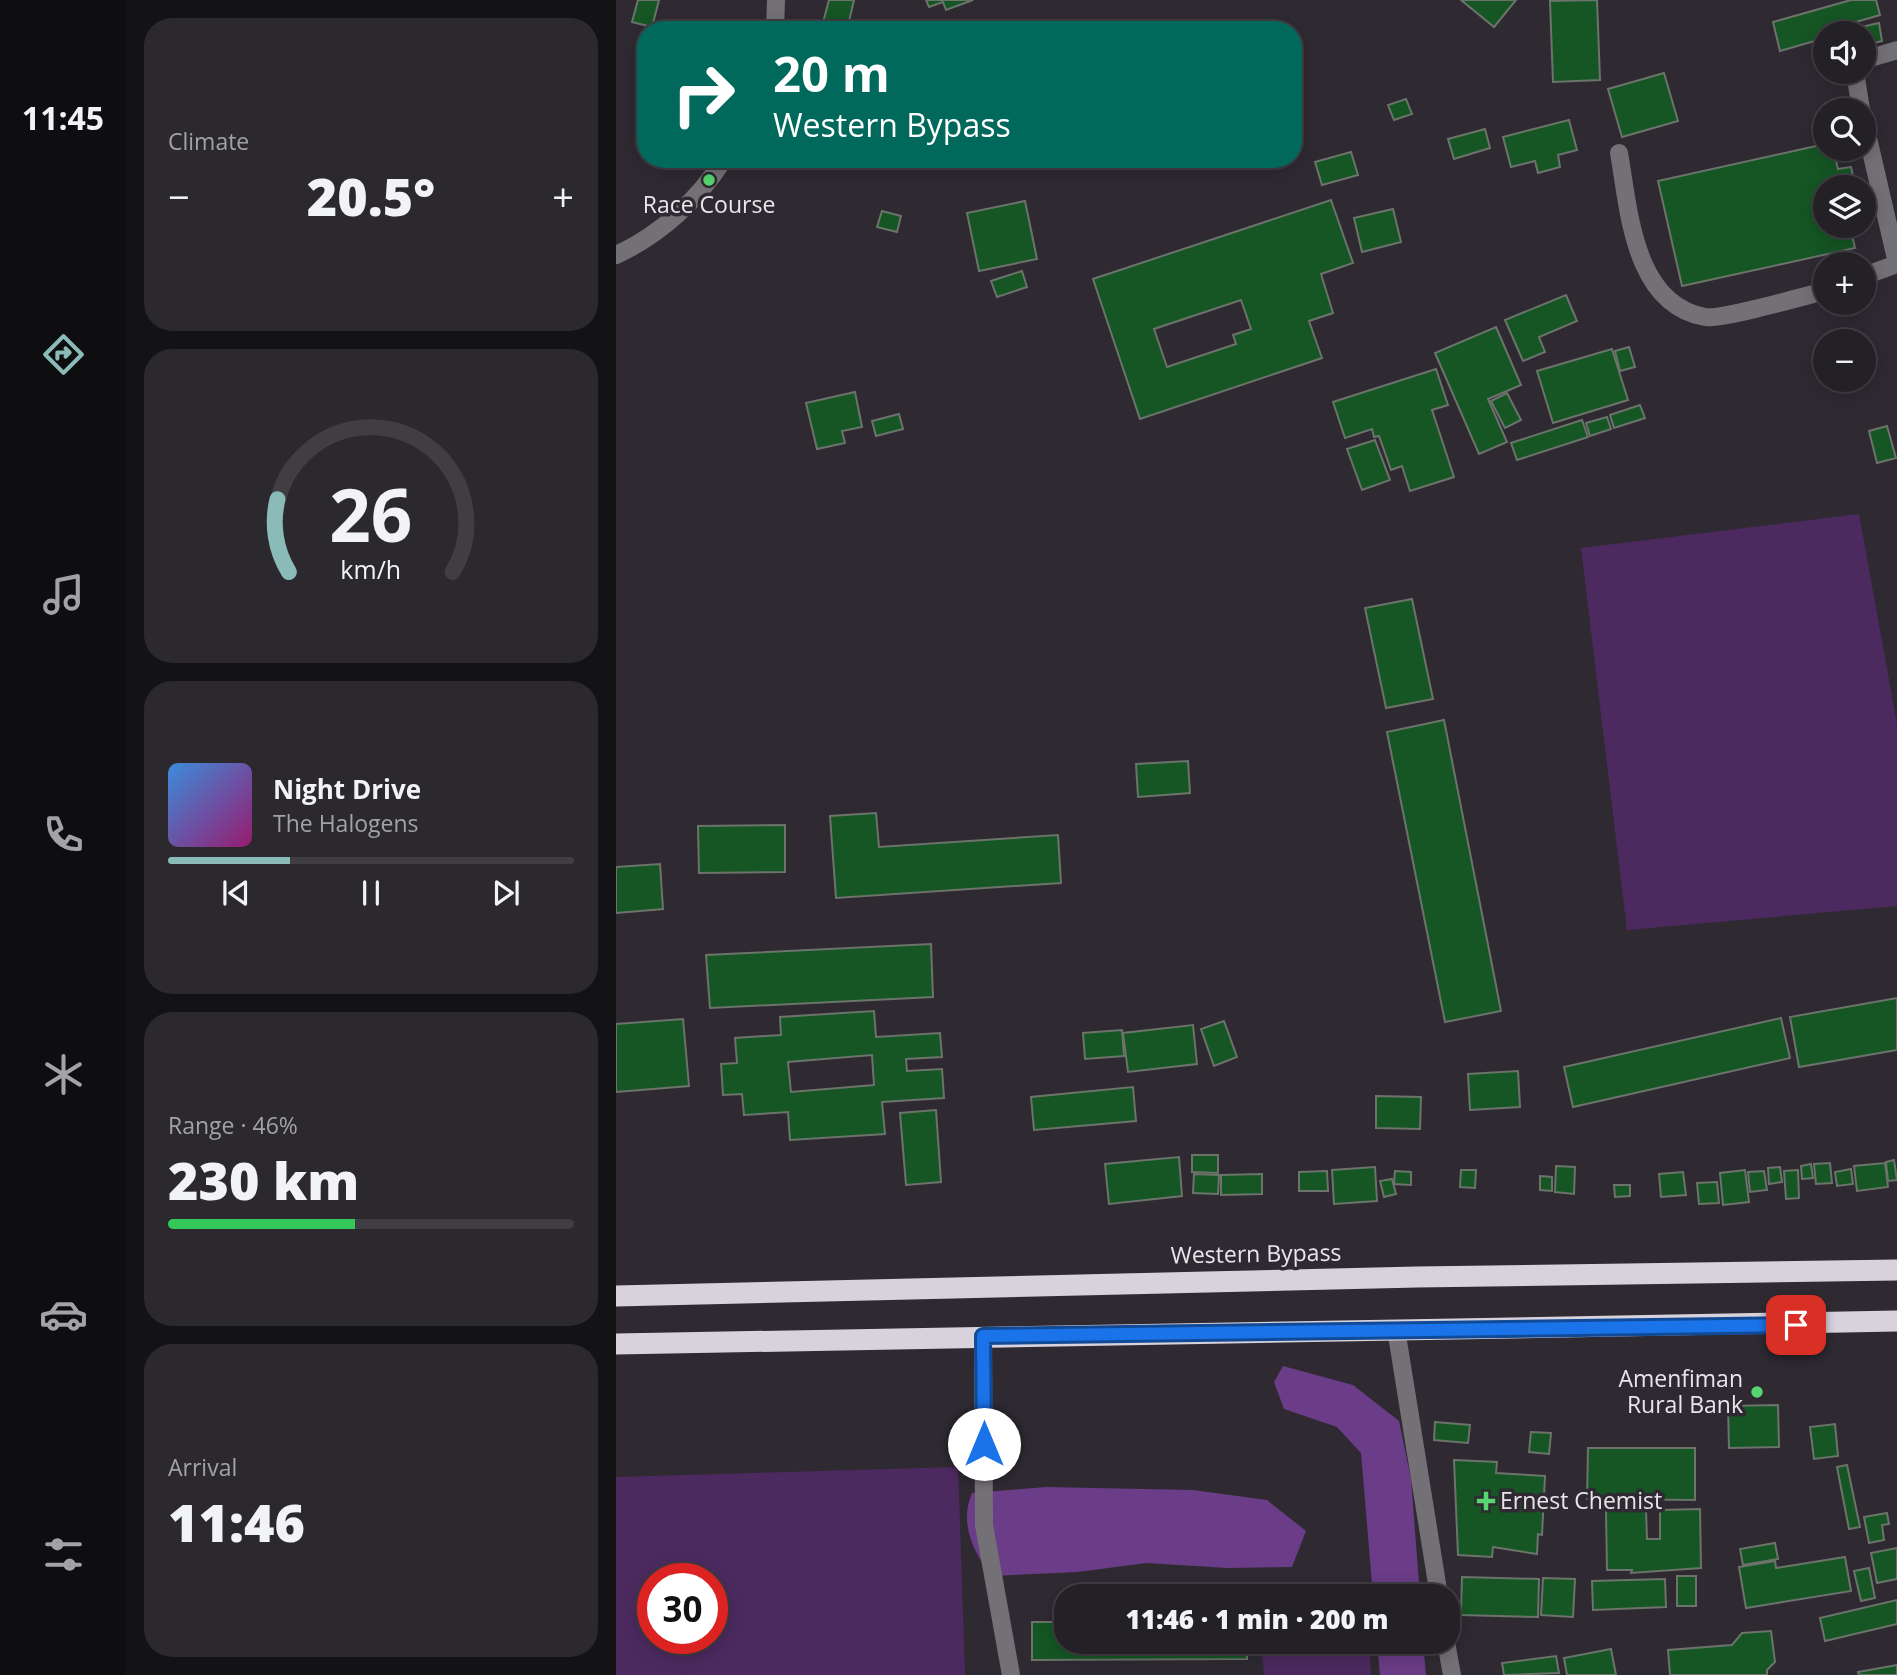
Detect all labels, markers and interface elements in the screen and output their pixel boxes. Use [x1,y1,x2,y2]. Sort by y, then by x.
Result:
map controls [1813,21,1876,392]
button: sound [1813,21,1876,84]
text: 20 m [773,40,890,106]
icon: right [658,49,749,140]
text: 11:45 [22,96,104,139]
button: search [1813,98,1876,161]
text: Western Bypass [773,103,1011,146]
text: Climate [168,125,249,157]
text: 20.5° [307,160,435,231]
text: − [168,170,190,222]
text: + [552,170,574,222]
marker: Race Course [701,172,717,188]
button: layers [1813,175,1876,238]
place label: Race Course [643,188,775,220]
button: + [1813,252,1876,315]
button: − [1813,329,1876,392]
icon: directions [39,330,88,379]
text: 26 [329,465,413,564]
text: km/h [341,552,401,586]
icon: music [39,570,88,619]
text: Night Drive [273,771,421,807]
text: The Halogens [273,807,419,839]
icon: phone [39,810,88,859]
icon: previous [217,874,255,912]
icon: pause [352,874,390,912]
icon: next [487,874,525,912]
icon: climate [39,1050,88,1099]
text: Range · 46% [168,1109,298,1141]
text: 230 km [168,1144,359,1215]
street label: Western Bypass [1170,1236,1342,1270]
icon: car [39,1290,88,1339]
pin [1766,1295,1826,1355]
icon: arrive [1777,1306,1815,1344]
place label: Amenfiman Rural Bank [1618,1362,1743,1420]
marker: Amenfiman Rural Bank [1749,1384,1765,1400]
position arrow [947,1407,1021,1481]
text: Arrival [168,1451,237,1483]
place label: Ernest Chemist [1500,1484,1662,1516]
text: 11:46 [168,1486,305,1557]
marker: Ernest Chemist [1478,1493,1494,1509]
icon: filters [39,1530,88,1579]
speed limit sign: 30 [637,1563,728,1654]
text: 11:46 · 1 min · 200 m [1126,1601,1388,1637]

